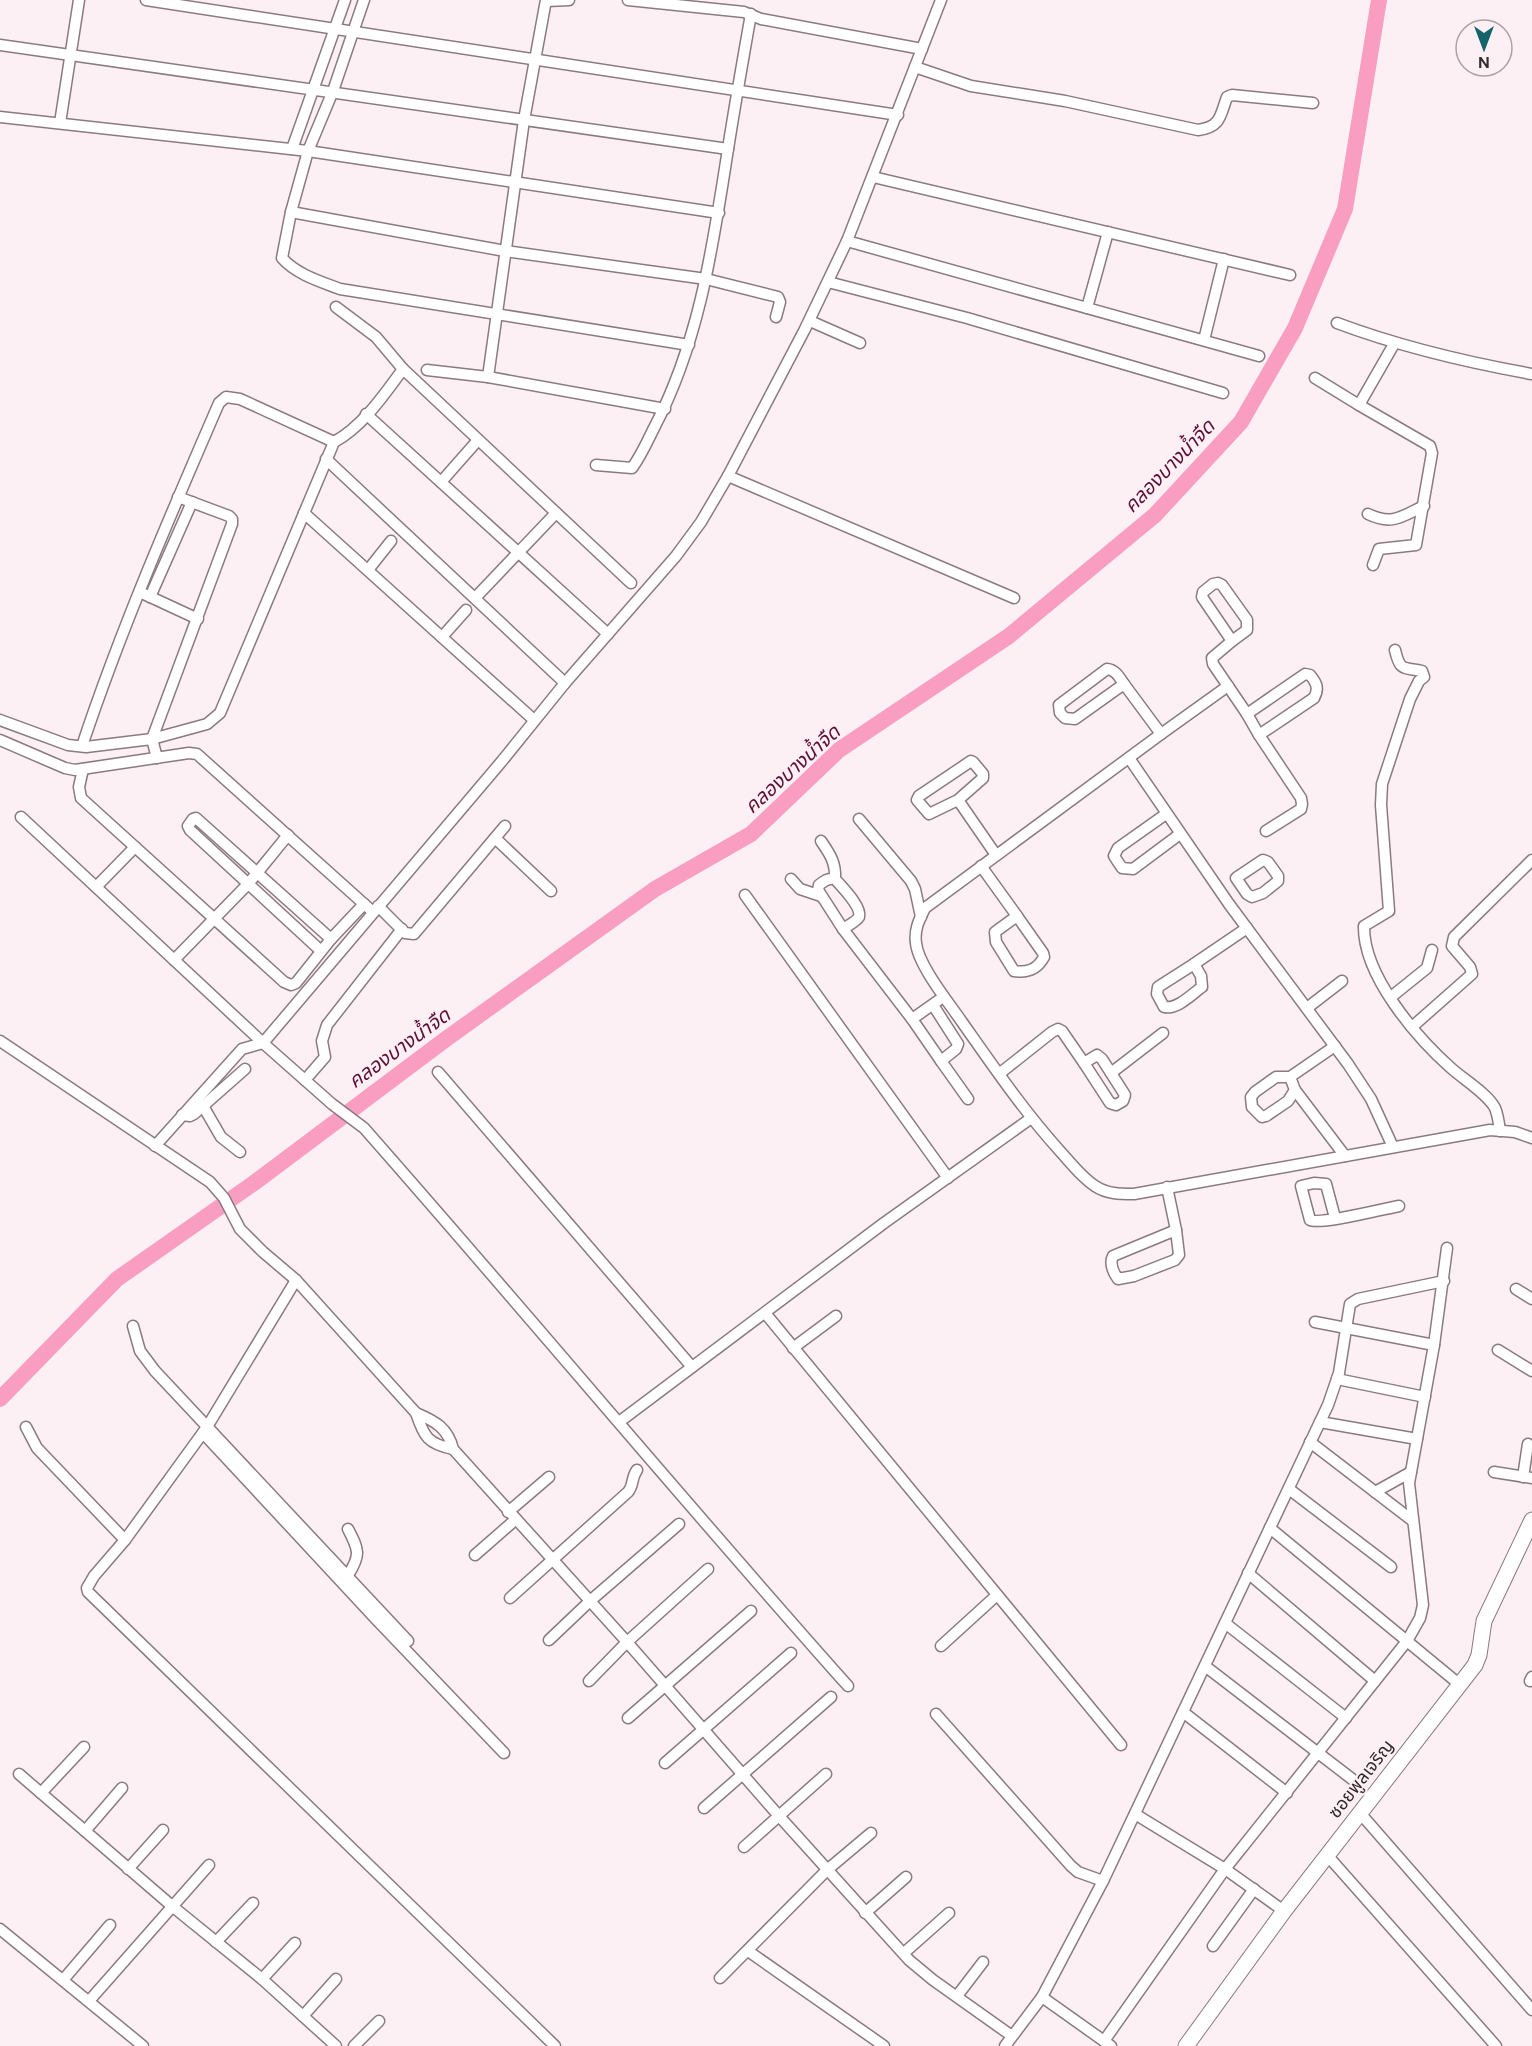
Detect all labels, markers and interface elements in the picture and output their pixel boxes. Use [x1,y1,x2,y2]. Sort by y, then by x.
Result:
north arrow [1454,18,1514,78]
text: N [1478,52,1490,73]
water label: คลองบางน้ำจืด [1117,413,1221,518]
water label: คลองบางน้ำจืด [738,718,846,819]
water label: คลองบางน้ำจืด [342,1001,456,1094]
street label: ซอยพูลเจริญ [1323,1735,1399,1823]

